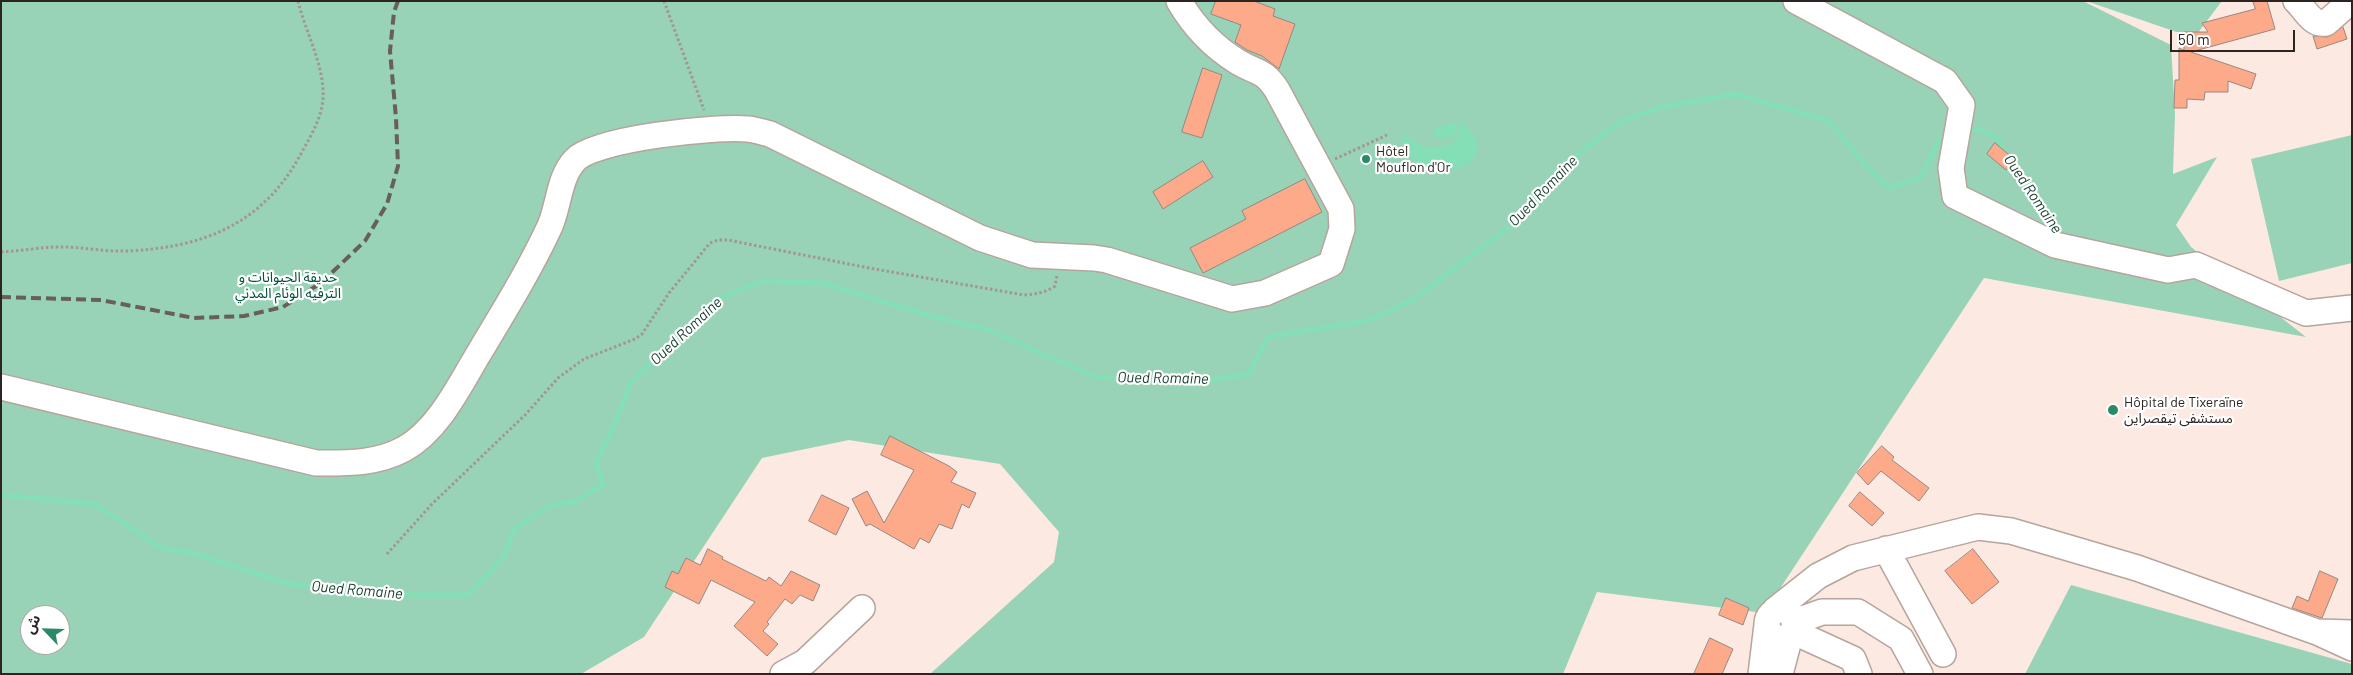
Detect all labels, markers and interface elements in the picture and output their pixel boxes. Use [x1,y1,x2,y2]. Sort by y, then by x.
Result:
scale bar [2173,20,2298,52]
text: 50 m [2178,30,2210,48]
place label: Hôtel Mouflon d'Or [1376,143,1451,176]
water label: Oued Romaine [2000,151,2066,237]
water label: Oued Romaine [1505,152,1581,230]
marker: Hôtel Mouflon d'Or [1360,153,1372,165]
park label: حديقة الحيوانات و الترفيه الوئام المدني [235,269,341,302]
water label: Oued Romaine [646,293,726,369]
water label: Oued Romaine [1117,368,1209,388]
place label: Hôpital de Tixeraïne مستشفى تيقصراين [2124,394,2243,427]
marker: Hôpital de Tixeraïne مستشفى تيقصراين [2106,403,2120,417]
water label: Oued Romaine [311,577,403,603]
north arrow [20,605,70,655]
text: ش [20,612,43,636]

